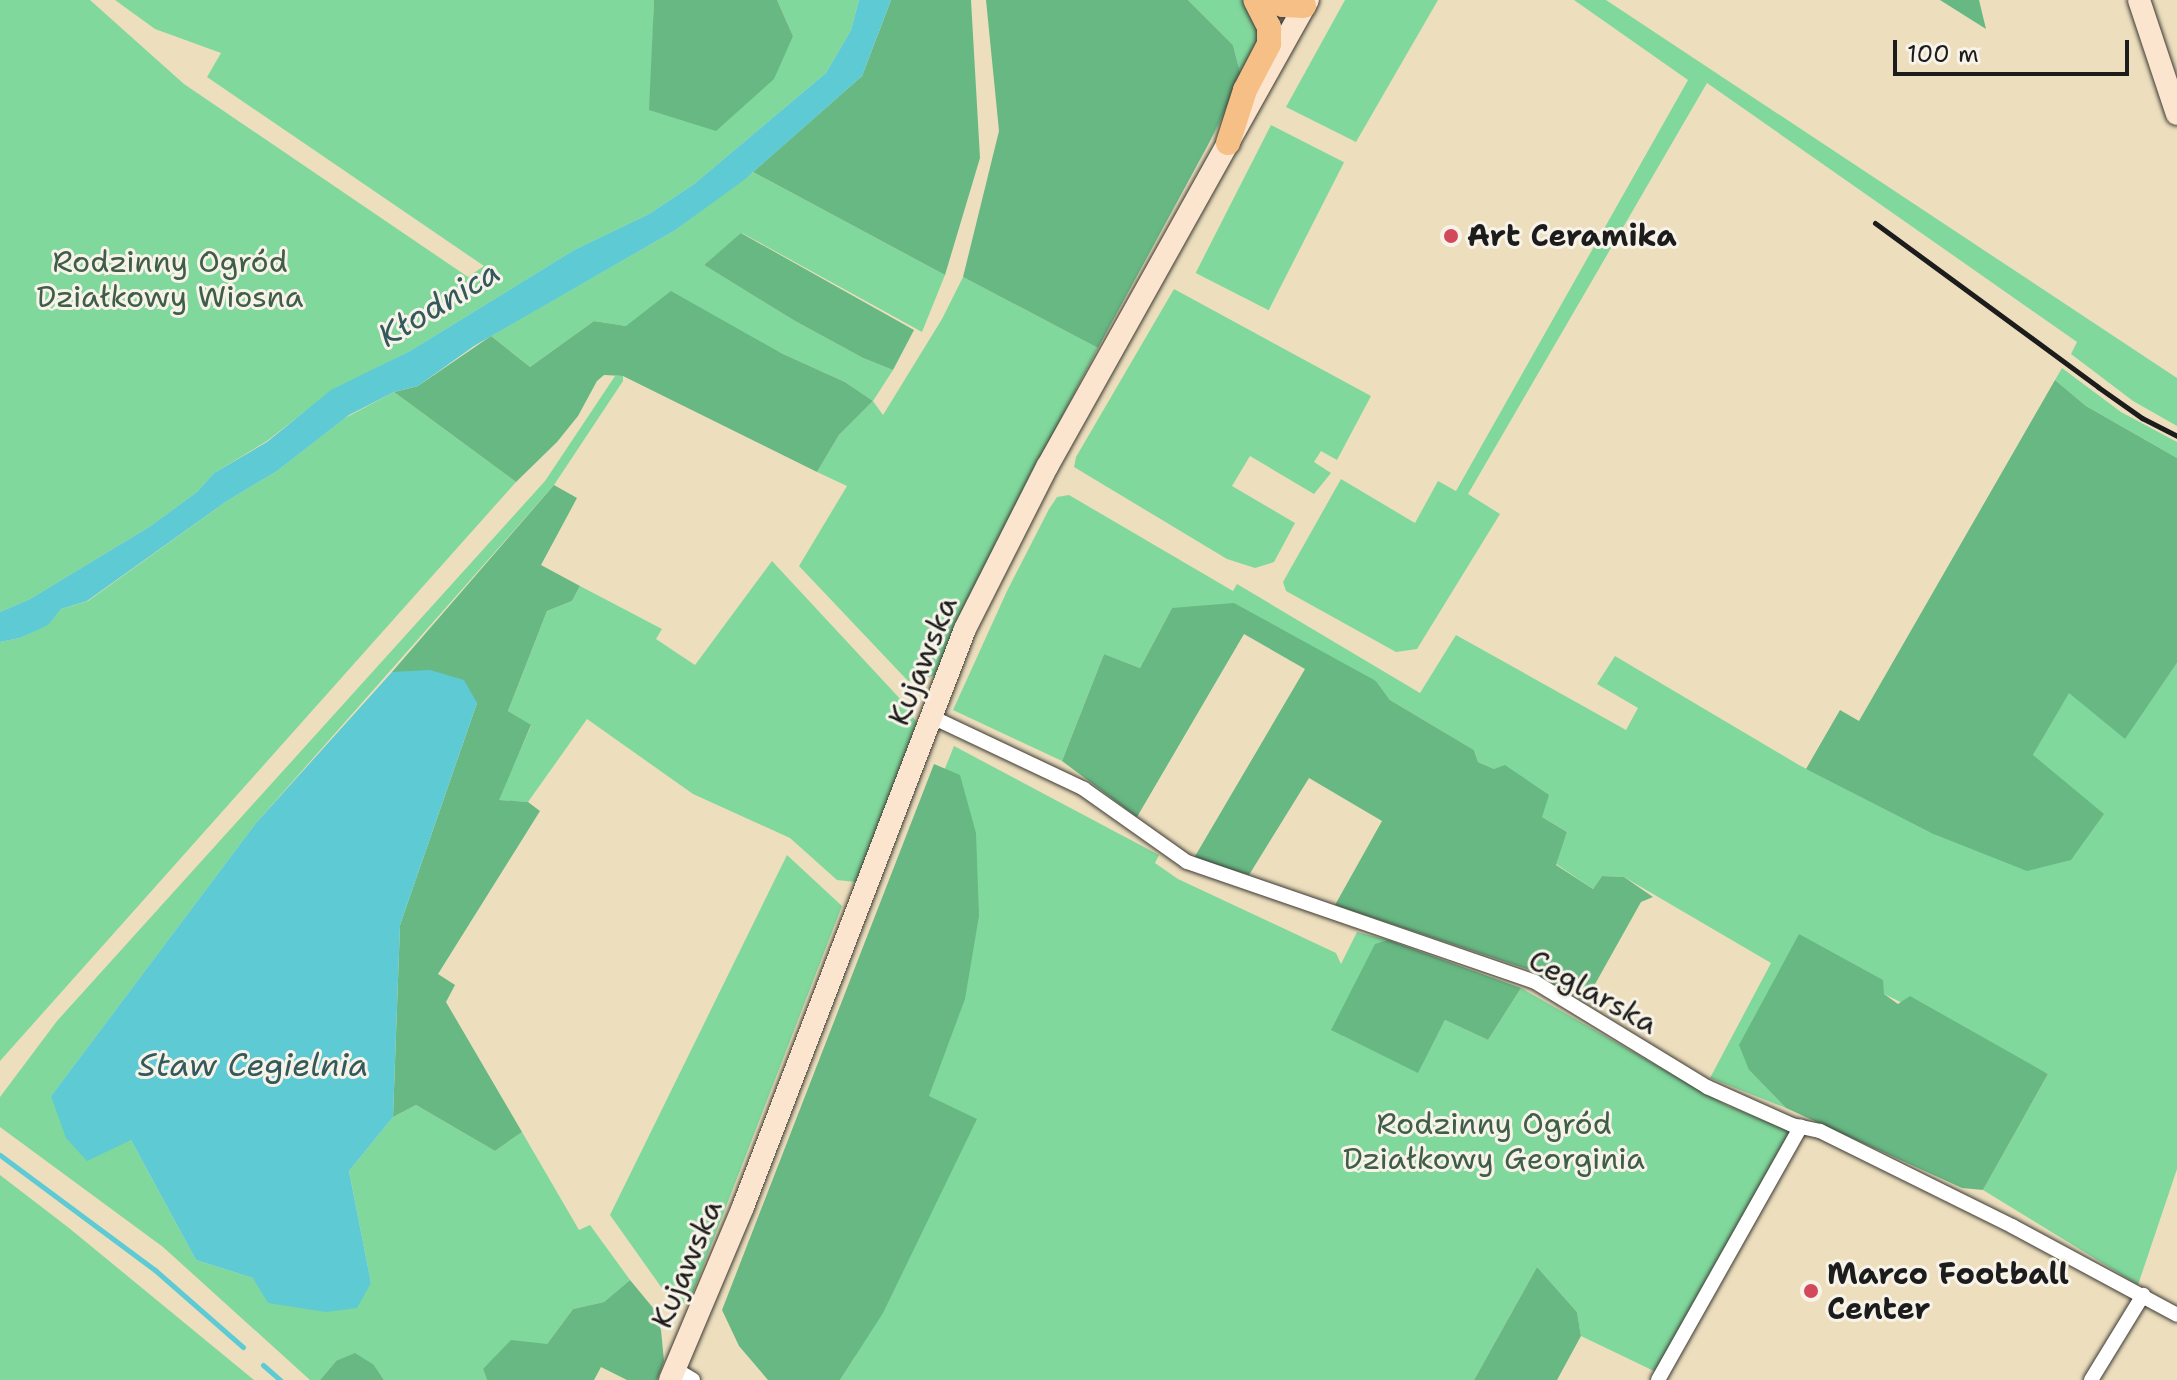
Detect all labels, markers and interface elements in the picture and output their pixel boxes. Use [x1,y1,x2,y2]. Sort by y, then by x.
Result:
scale bar [1897,24,2133,74]
text: 100 m [1907,38,1979,70]
place label: Art Ceramika [1467,218,1677,254]
marker: Art Ceramika [1442,227,1460,245]
park label: Rodzinny Ogród Działkowy Wiosna [37,244,303,314]
water label: Kłodnica [371,253,507,355]
street label: Kujawska [881,591,965,731]
street label: Ceglarska [1522,942,1664,1042]
water label: Staw Cegielnia [138,1046,368,1084]
park label: Rodzinny Ogród Działkowy Georginia [1343,1106,1645,1176]
street label: Kujawska [644,1194,730,1334]
place label: Marco Football Center [1827,1256,2069,1326]
marker: Marco Football Center [1802,1282,1820,1300]

